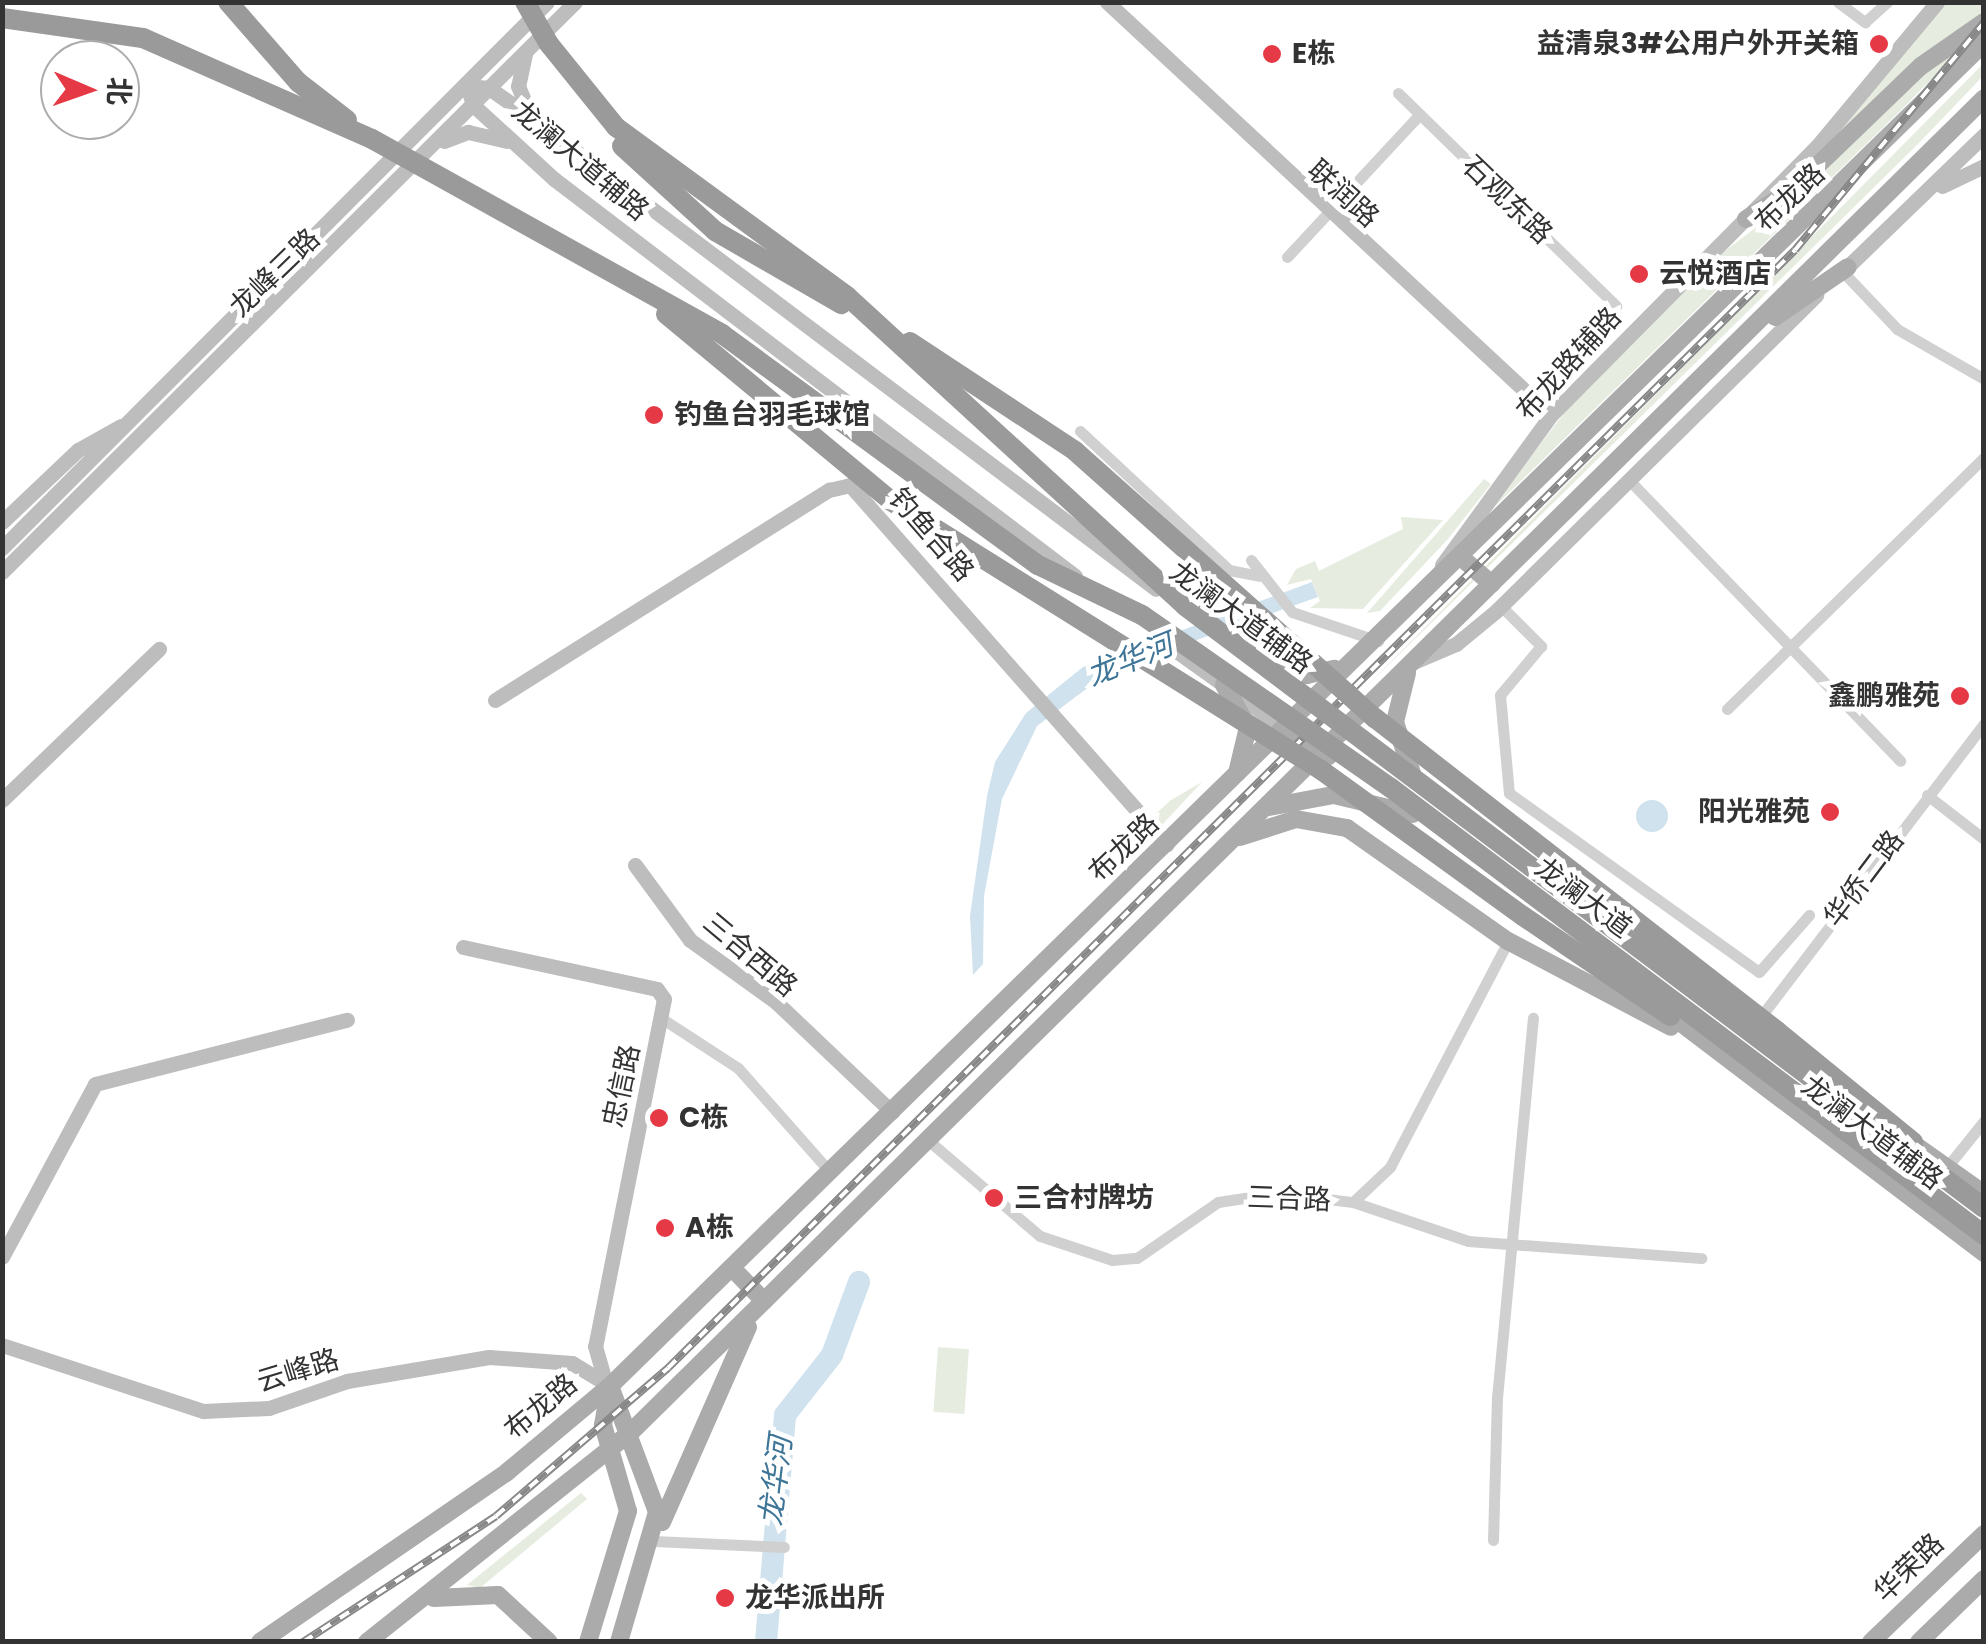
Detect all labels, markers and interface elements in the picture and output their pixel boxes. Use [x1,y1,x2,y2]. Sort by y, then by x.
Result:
place label: 益清泉3#公用户外开关箱 [1537,27,1859,61]
marker: 益清泉3#公用户外开关箱 [1868,33,1890,55]
place label: E栋 [1292,37,1335,71]
north arrow [40,40,140,140]
marker: E栋 [1261,43,1283,65]
text: 北 [99,76,138,106]
street label: 龙澜大道辅路 [505,94,655,228]
street label: 石观东路 [1455,149,1559,251]
street label: 联润路 [1301,153,1385,235]
street label: 布龙路 [1748,157,1832,239]
street label: 龙峰三路 [223,222,327,324]
place label: 云悦酒店 [1659,257,1771,291]
marker: 云悦酒店 [1628,263,1650,285]
street label: 布龙路辅路 [1510,301,1628,427]
place label: 钓鱼台羽毛球馆 [674,398,870,432]
marker: 钓鱼台羽毛球馆 [643,404,665,426]
street label: 钓鱼合路 [882,482,980,588]
street label: 龙澜大道辅路 [1163,555,1319,681]
water label: 龙华河 [1082,626,1178,694]
place label: 鑫鹏雅苑 [1828,679,1940,713]
marker: 鑫鹏雅苑 [1949,685,1971,707]
place label: 阳光雅苑 [1698,795,1810,829]
marker: 阳光雅苑 [1819,801,1841,823]
street label: 布龙路 [1082,807,1166,889]
street label: 华侨二路 [1817,824,1911,934]
street label: 龙澜大道 [1528,851,1638,945]
street label: 三合西路 [696,906,804,1004]
street label: 忠信路 [597,1041,647,1131]
street label: 龙澜大道辅路 [1795,1069,1949,1197]
place label: C栋 [679,1101,728,1135]
marker: C栋 [648,1107,670,1129]
place label: 三合村牌坊 [1014,1181,1154,1215]
street label: 三合路 [1246,1181,1332,1217]
marker: 三合村牌坊 [983,1187,1005,1209]
place label: A栋 [685,1211,734,1245]
marker: A栋 [654,1217,676,1239]
street label: 云峰路 [253,1343,343,1399]
street label: 布龙路 [498,1367,584,1447]
water label: 龙华河 [753,1434,799,1528]
street label: 华荣路 [1867,1527,1951,1609]
place label: 龙华派出所 [745,1581,885,1615]
marker: 龙华派出所 [714,1587,736,1609]

